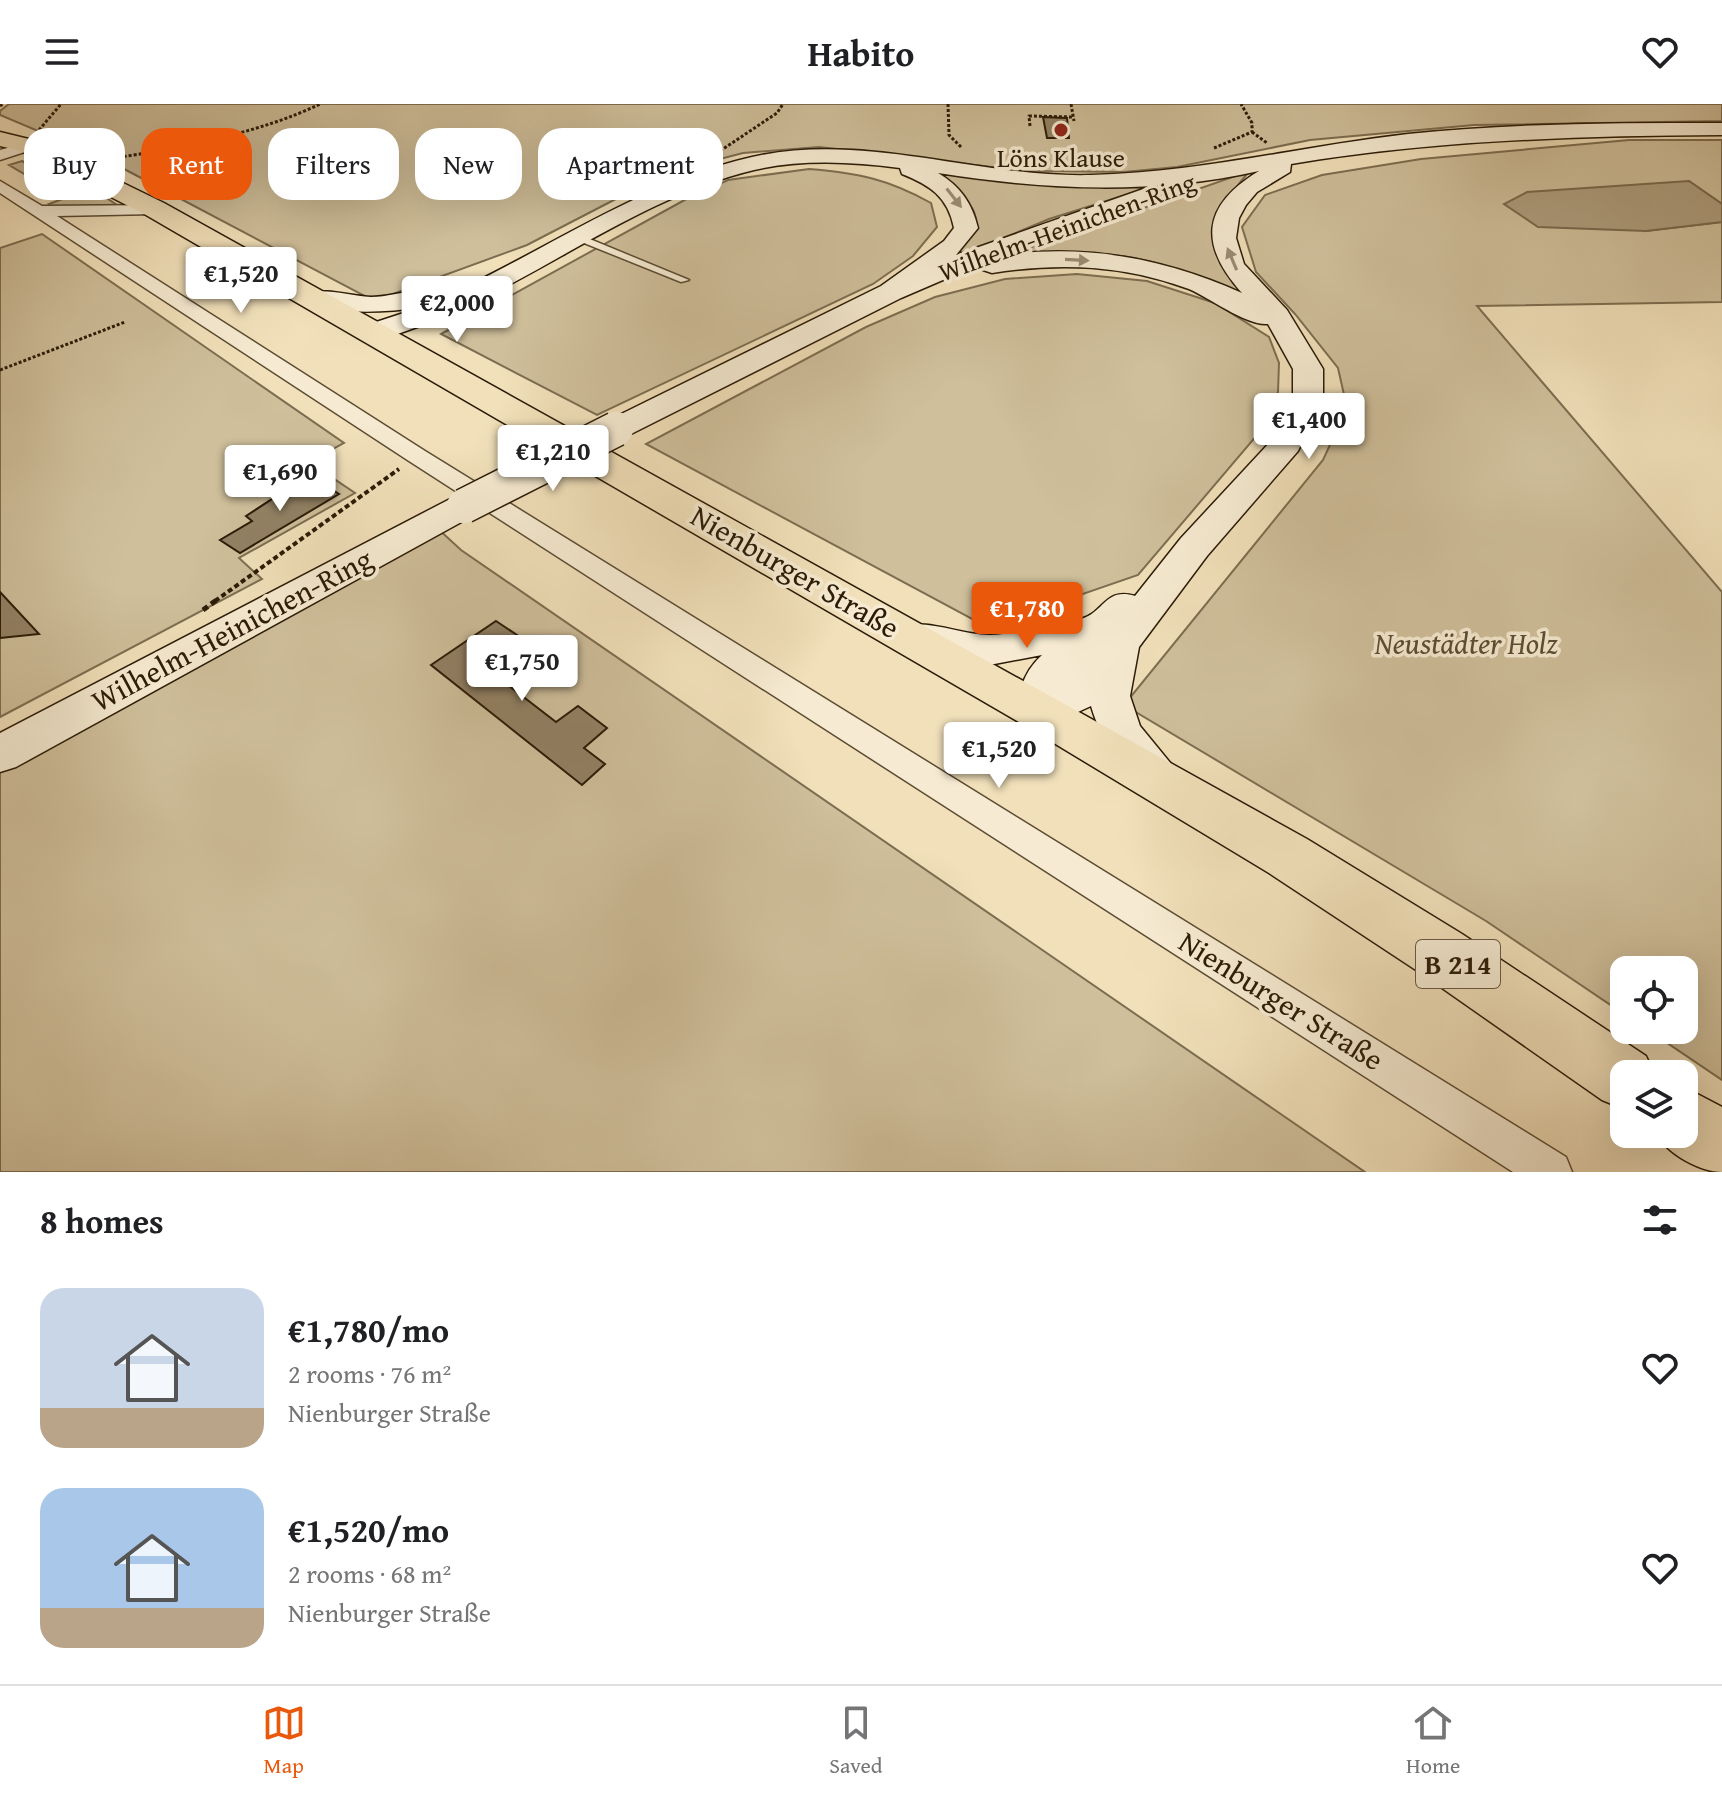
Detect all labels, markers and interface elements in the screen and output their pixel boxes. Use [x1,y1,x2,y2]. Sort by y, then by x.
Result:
text: Habito [807,26,915,79]
icon: menu [40,30,84,74]
icon: heart [1638,30,1682,74]
marker: Löns Klause [1052,121,1070,139]
chip: Buy [24,128,125,200]
chip: Rent [141,128,252,200]
chip: Filters [268,128,399,200]
chip: New [415,128,522,200]
chip: Apartment [538,128,723,200]
place label: Löns Klause [997,138,1125,177]
street label: Wilhelm-Heinichen-Ring [933,162,1201,291]
one-way arrow [946,188,962,208]
pin: €1,520 [176,247,306,315]
one-way arrow [1225,248,1238,271]
text: €1,520 [204,253,278,292]
one-way arrow [1065,253,1090,266]
pin: €2,000 [392,276,522,344]
text: €2,000 [420,282,494,321]
pin: €1,400 [1244,393,1374,461]
text: €1,400 [1272,399,1346,438]
pin: €1,210 [488,425,618,493]
text: €1,210 [516,431,590,470]
pin: €1,690 [215,445,345,513]
text: €1,690 [243,451,317,490]
street label: Nienburger Straße [683,494,908,649]
street label: Wilhelm-Heinichen-Ring [83,536,380,722]
pin: €1,780 [962,582,1092,650]
text: €1,780 [990,588,1064,627]
park label: Neustädter Holz [1373,621,1558,665]
pin: €1,750 [457,635,587,703]
text: €1,750 [485,641,559,680]
pin: €1,520 [934,722,1064,790]
text: €1,520 [962,728,1036,767]
street label: Nienburger Straße [1171,919,1393,1081]
road number: B 214 [1416,940,1500,988]
map controls [1610,956,1698,1148]
button: locate [1610,956,1698,1044]
button: layers [1610,1060,1698,1148]
text: 8 homes [40,1196,164,1245]
icon: filters [1638,1198,1682,1242]
text: €1,780/mo [288,1305,449,1354]
icon: home [104,1320,200,1416]
icon: heart [1638,1346,1682,1390]
text: 2 rooms · 76 m² [288,1354,451,1393]
text: Nienburger Straße [288,1393,491,1432]
text: €1,520/mo [288,1505,449,1554]
icon: home [104,1520,200,1616]
icon: heart [1638,1546,1682,1590]
text: 2 rooms · 68 m² [288,1554,451,1593]
text: Nienburger Straße [288,1593,491,1632]
tab: Map [262,1701,306,1781]
tab: Saved [829,1701,883,1781]
tab: Home [1406,1701,1460,1781]

